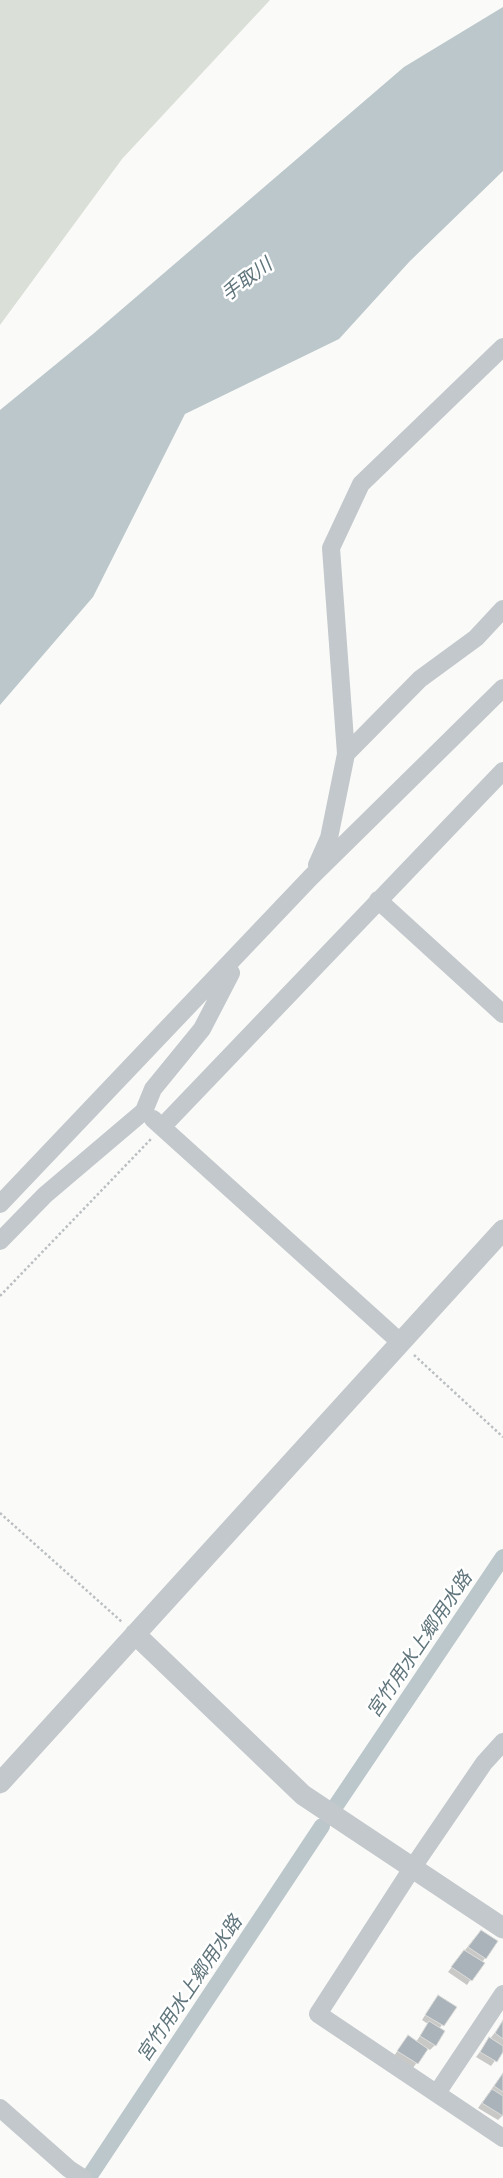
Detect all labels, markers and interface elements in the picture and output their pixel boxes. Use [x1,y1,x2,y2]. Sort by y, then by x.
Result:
water label: 手取川 [217,254,277,306]
water label: 宮竹用水上郷用水路 [363,1568,477,1722]
water label: 宮竹用水上郷用水路 [133,1912,247,2066]

